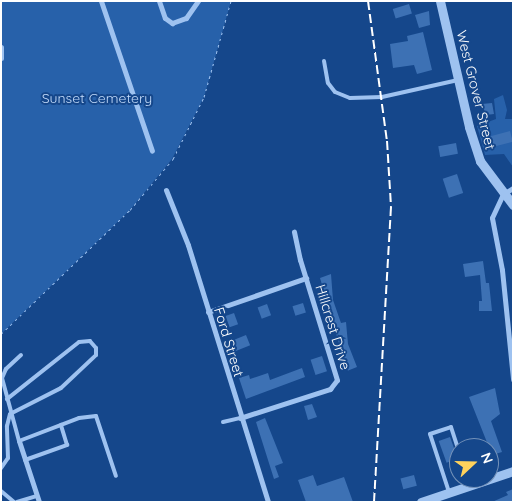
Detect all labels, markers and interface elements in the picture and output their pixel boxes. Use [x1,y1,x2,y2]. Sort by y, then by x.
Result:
street label: West Grover Street [453,29,499,151]
park label: Sunset Cemetery [42,90,152,106]
street label: Hillcrest Drive [312,282,354,372]
street label: Ford Street [210,305,248,379]
north arrow [449,438,499,488]
text: N [477,450,497,466]

